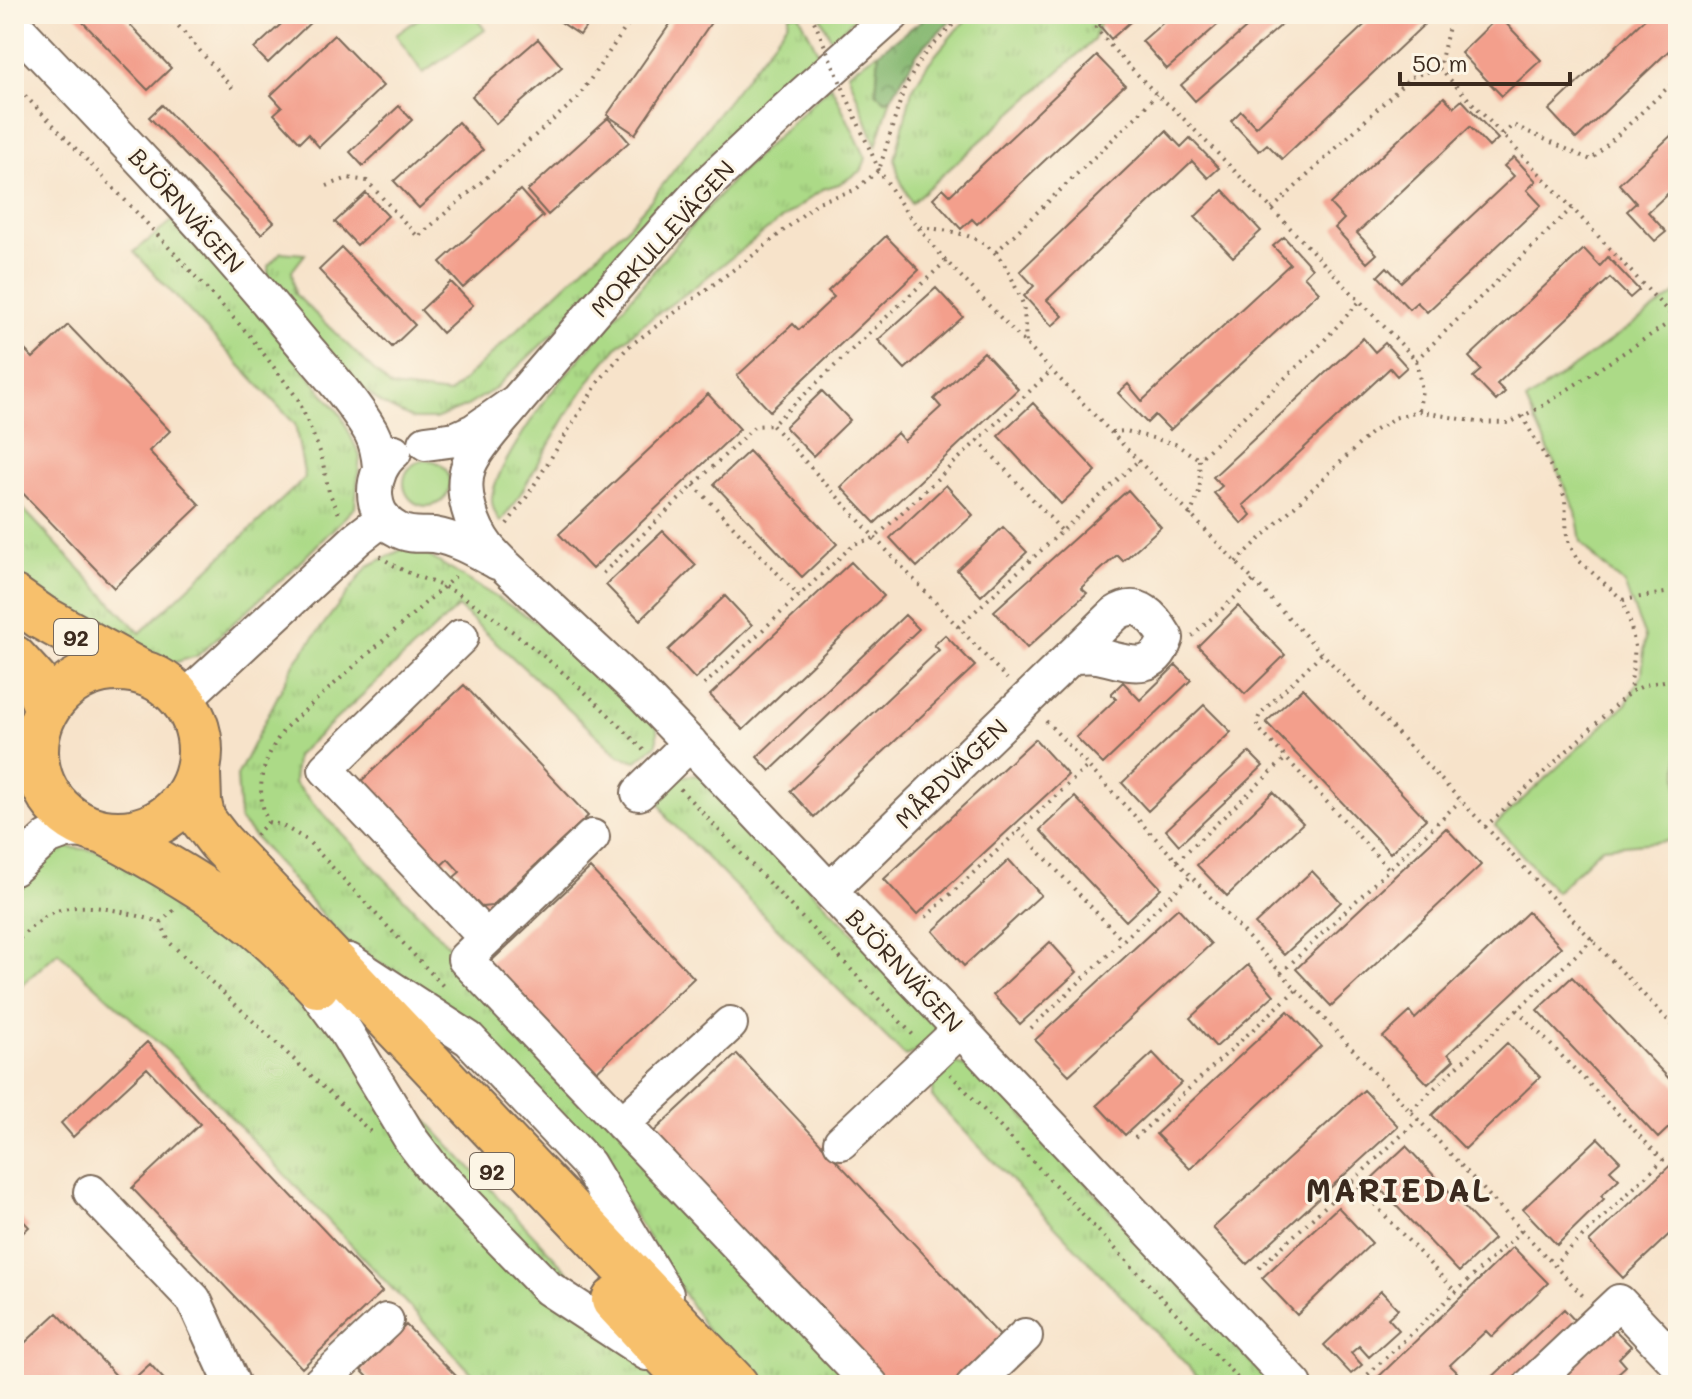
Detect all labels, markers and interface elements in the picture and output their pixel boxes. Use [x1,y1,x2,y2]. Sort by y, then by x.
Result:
scale bar [1400,36,1570,86]
text: 50 m [1412,47,1468,78]
street label: BJÖRNVÄGEN [123,141,251,279]
street label: MORKULLEVÄGEN [583,153,741,323]
road number: 92 [54,619,98,655]
street label: MÅRDVÄGEN [888,711,1014,835]
street label: BJÖRNVÄGEN [840,902,970,1038]
road number: 92 [470,1153,514,1189]
district label: MARIEDAL [1306,1168,1492,1210]

